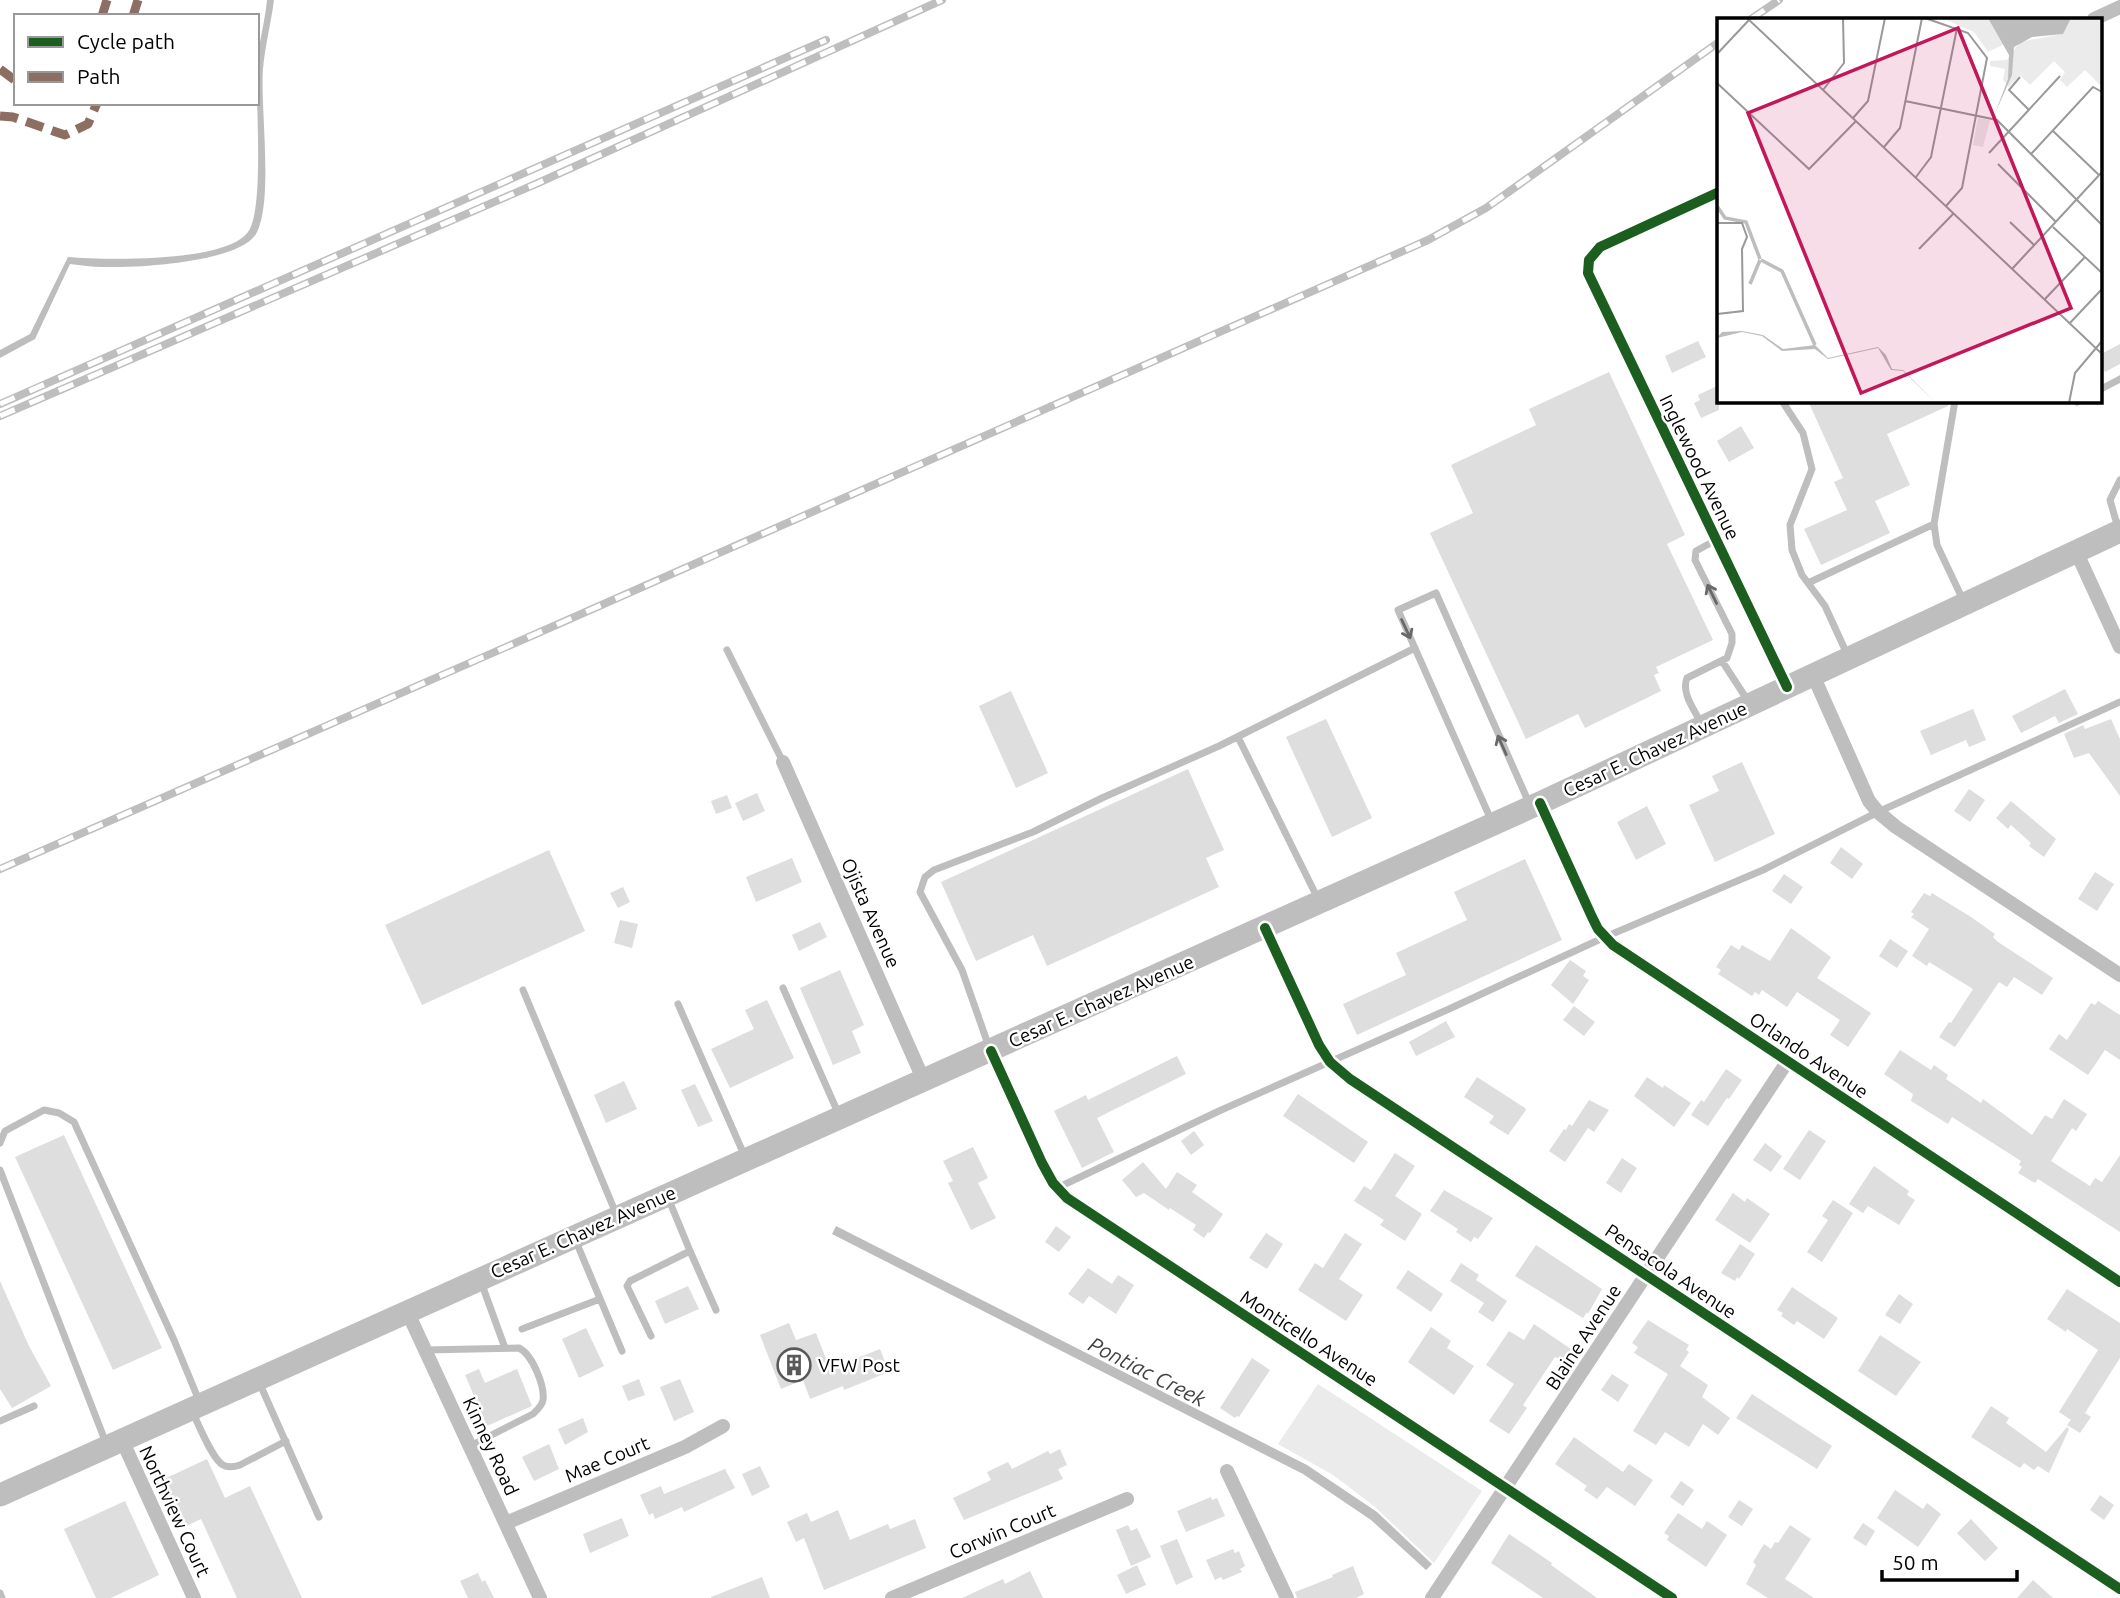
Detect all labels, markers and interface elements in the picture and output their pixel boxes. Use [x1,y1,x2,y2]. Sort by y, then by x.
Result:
legend [14,14,259,105]
inset map [1717,18,2102,402]
text: Cycle path [77,29,175,53]
text: Path [77,64,120,88]
street label: Inglewood Avenue [1655,391,1745,543]
one-way arrow [1705,585,1719,605]
one-way arrow [1400,618,1414,639]
street label: Cesar E. Chavez Avenue [1559,697,1751,801]
one-way arrow [1495,734,1508,756]
street label: Ojista Avenue [837,855,905,971]
street label: Cesar E. Chavez Avenue [1005,950,1197,1052]
street label: Orlando Avenue [1746,1007,1872,1103]
street label: Cesar E. Chavez Avenue [487,1181,679,1283]
street label: Pensacola Avenue [1601,1219,1741,1323]
street label: Blaine Avenue [1541,1280,1625,1394]
street label: Monticello Avenue [1236,1285,1382,1391]
water label: Pontiac Creek [1085,1331,1210,1411]
building icon: VFW Post [775,1346,813,1384]
place label: VFW Post [818,1354,901,1376]
street label: Kinney Road [459,1393,523,1499]
street label: Mae Court [562,1431,653,1487]
street label: Northview Court [135,1442,215,1580]
street label: Corwin Court [946,1499,1059,1563]
scale bar [1882,1538,2017,1582]
text: 50 m [1892,1550,1939,1574]

